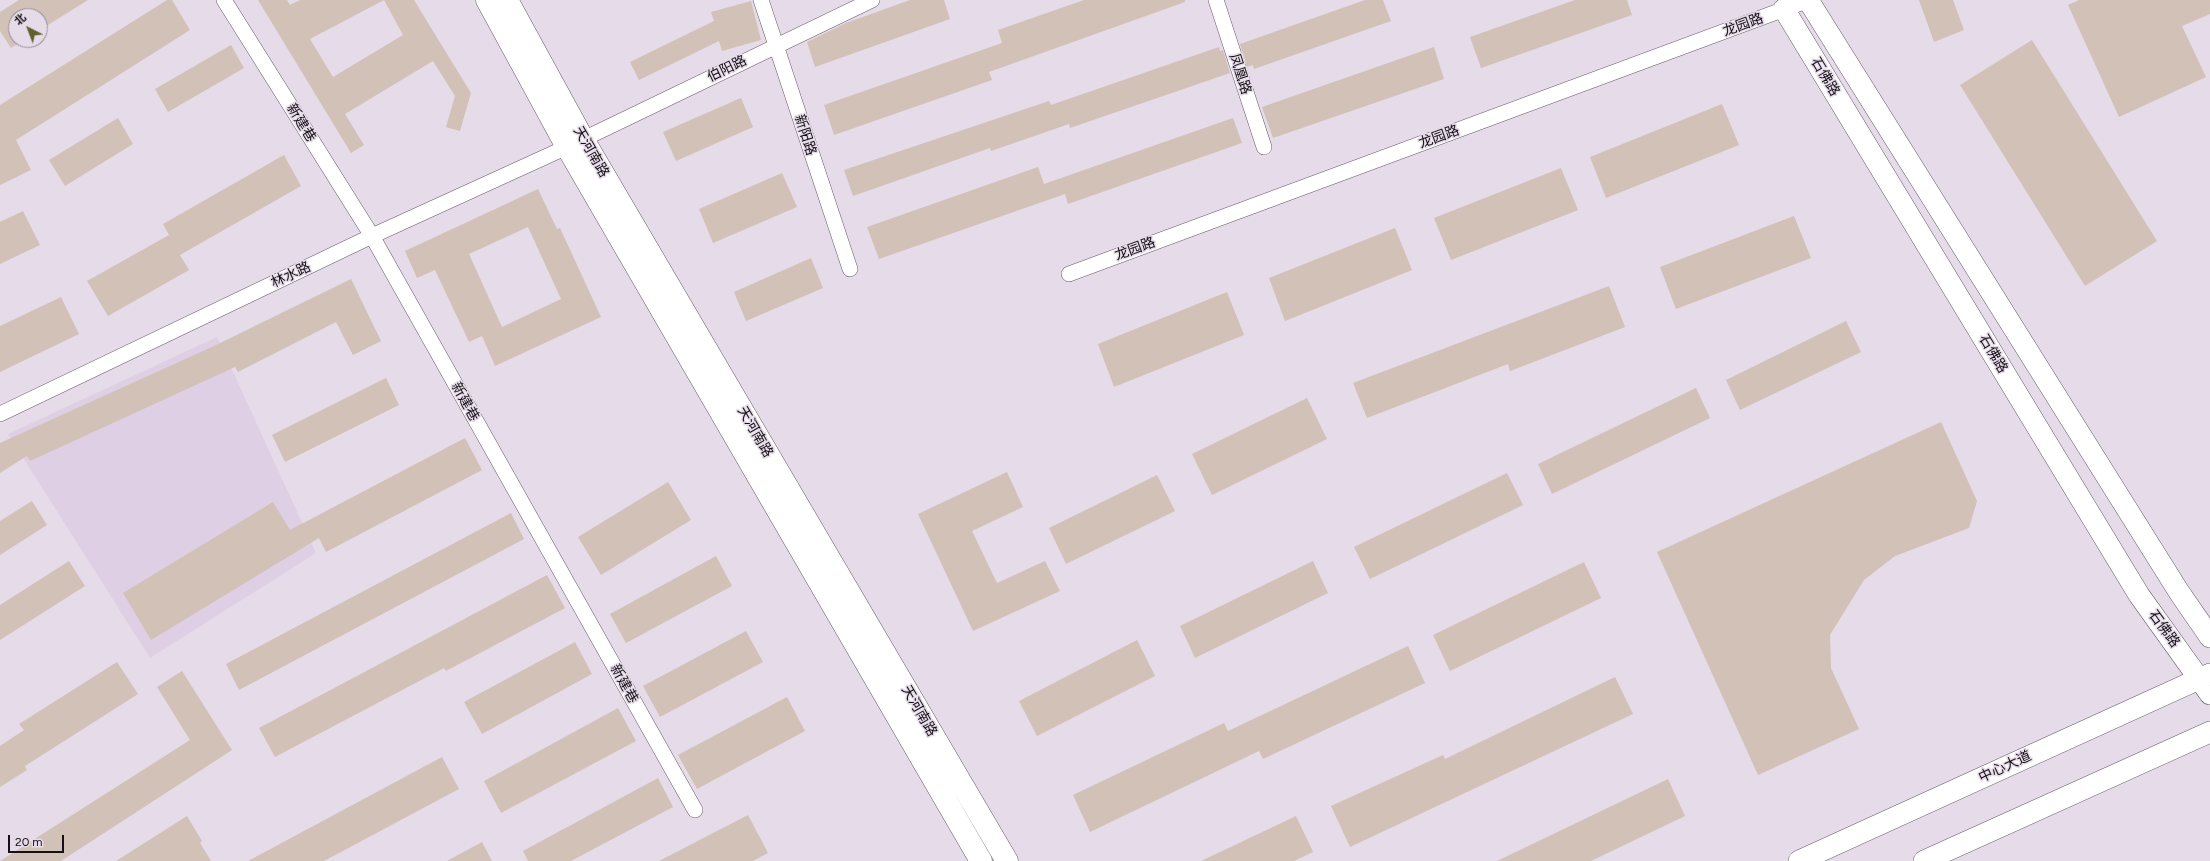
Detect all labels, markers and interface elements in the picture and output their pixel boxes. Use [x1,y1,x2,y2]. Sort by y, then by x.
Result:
north arrow [8,8,48,48]
street label: 龙园路 [1720,10,1766,40]
text: 北 [12,11,29,28]
street label: 凤凰路 [1226,51,1254,97]
street label: 伯阳路 [704,52,750,86]
street label: 石佛路 [1807,55,1843,99]
street label: 新建巷 [283,101,319,145]
street label: 新阳路 [791,112,819,158]
street label: 龙园路 [1416,122,1462,152]
street label: 天河南路 [570,124,612,180]
street label: 龙园路 [1112,234,1158,264]
street label: 林水路 [268,259,314,291]
street label: 石佛路 [1975,332,2011,376]
street label: 新建巷 [447,380,483,424]
street label: 天河南路 [734,404,776,460]
street label: 石佛路 [2145,607,2183,651]
street label: 新建巷 [606,662,642,706]
street label: 天河南路 [898,683,940,739]
street label: 中心大道 [1976,748,2034,786]
scale bar [10,827,66,853]
text: 20 m [15,835,43,849]

